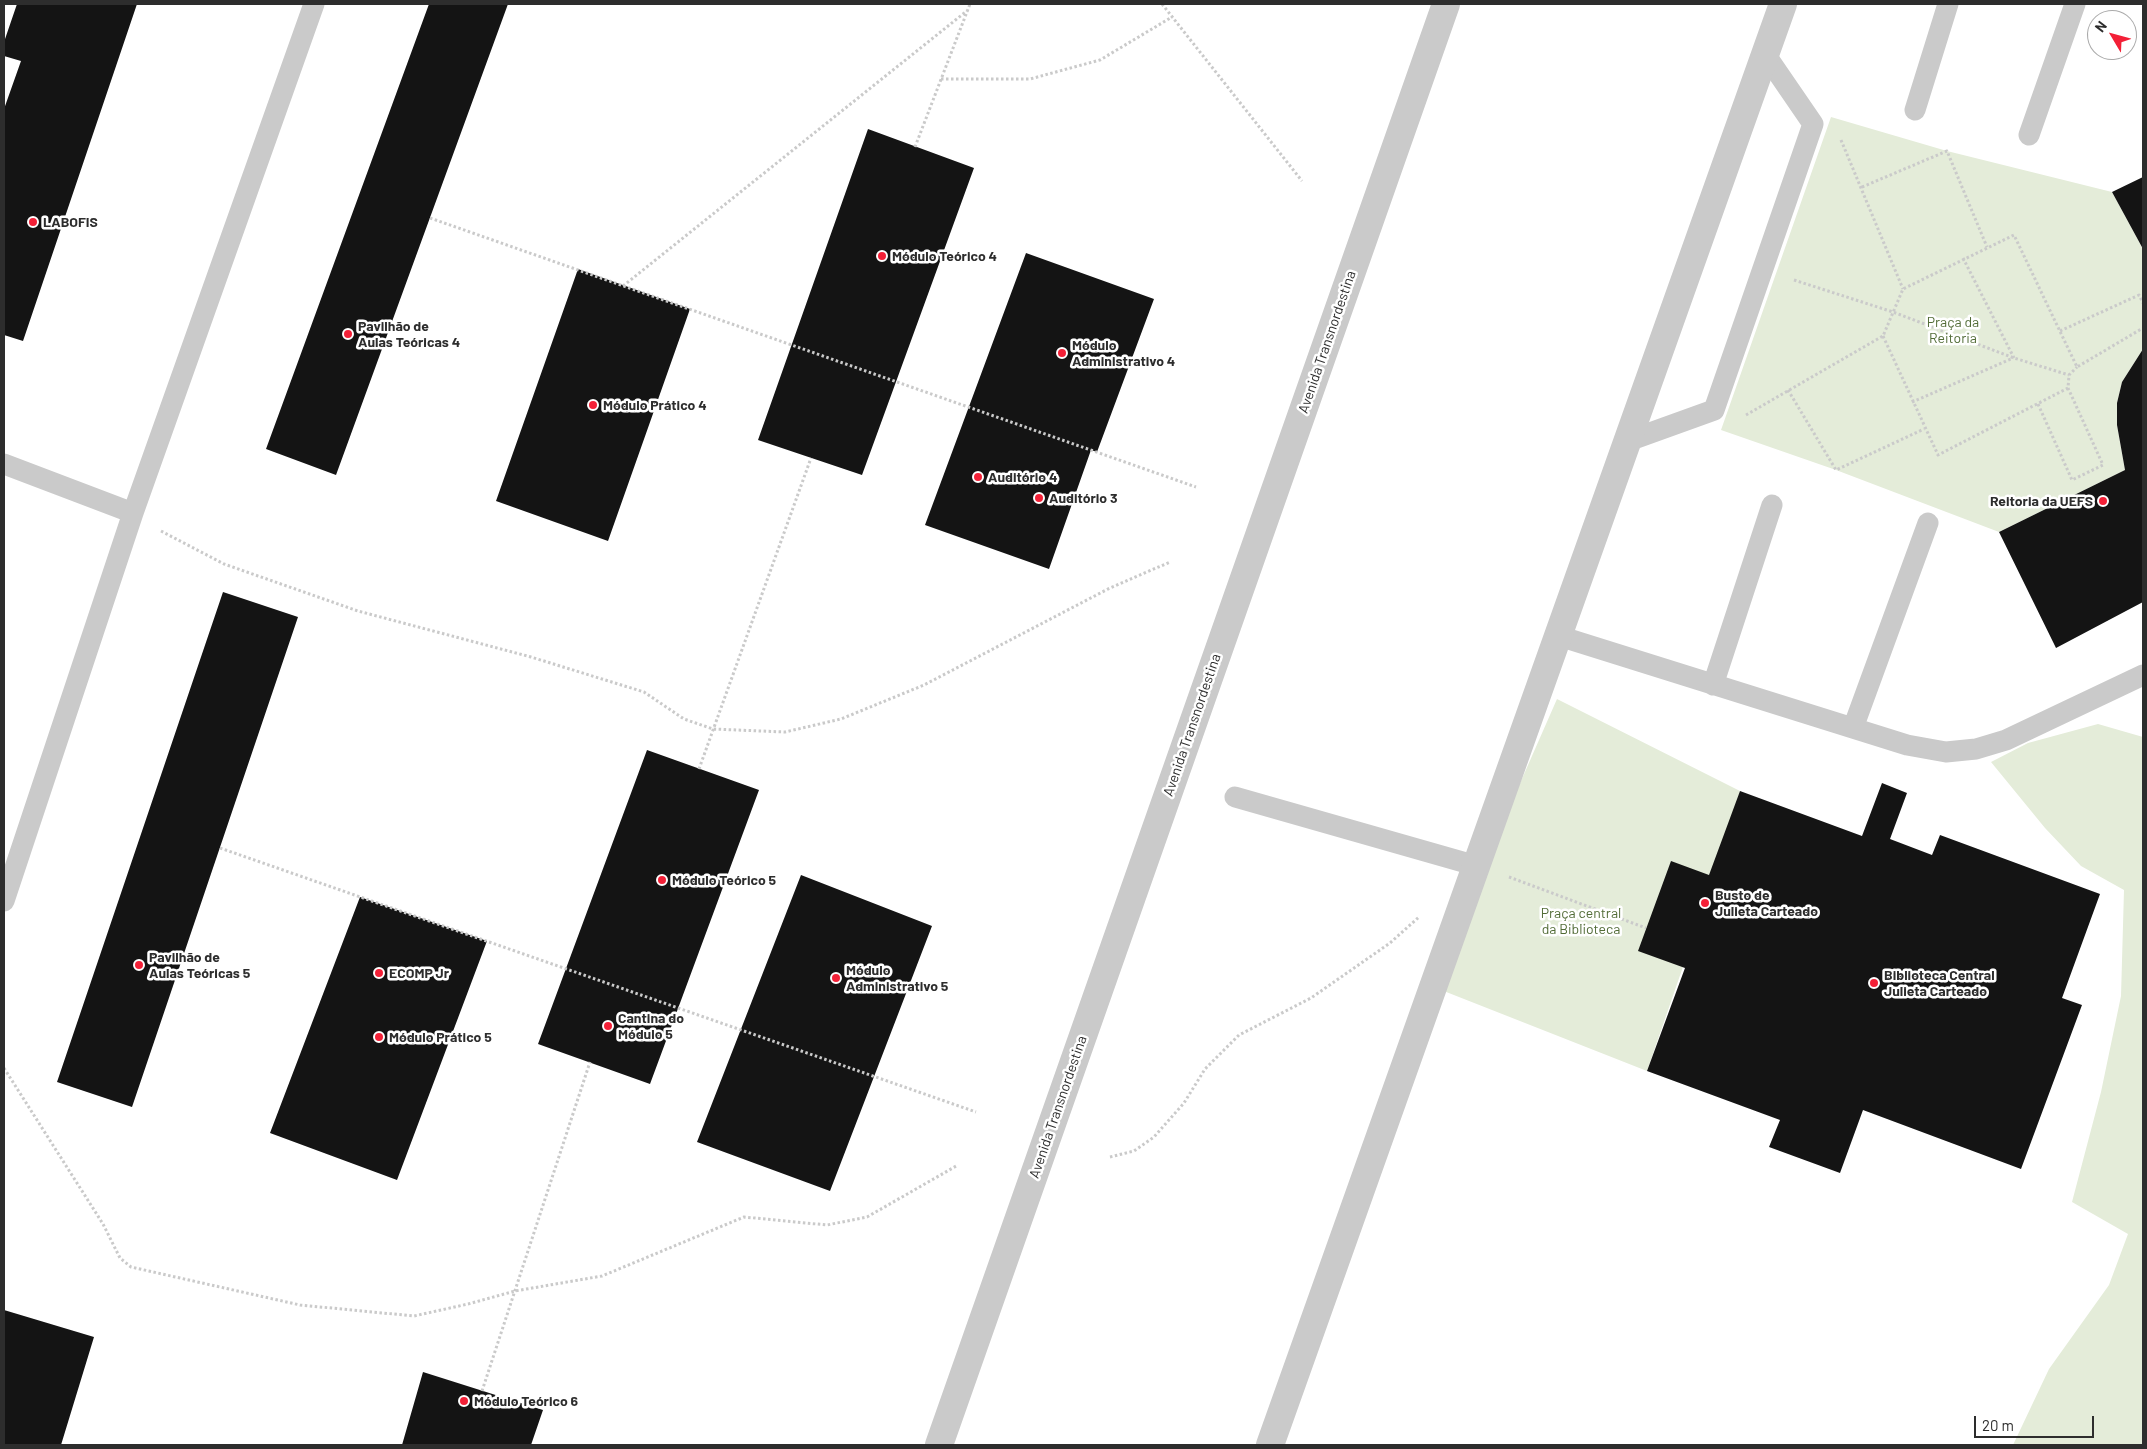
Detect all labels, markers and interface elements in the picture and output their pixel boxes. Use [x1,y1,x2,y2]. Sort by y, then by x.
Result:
north arrow [2087,10,2137,60]
text: N [2091,17,2110,35]
place label: LABOFIS [43,214,98,230]
marker: LABOFIS [27,216,39,228]
place label: Módulo Teórico 4 [892,248,997,264]
marker: Módulo Teórico 4 [876,250,888,262]
street label: Avenida Transnordestina [1295,269,1359,415]
park label: Praça da Reitoria [1927,314,1979,347]
place label: Pavilhão de Aulas Teóricas 4 [358,318,460,351]
marker: Pavilhão de Aulas Teóricas 4 [342,328,354,340]
place label: Módulo Administrativo 4 [1072,337,1175,370]
marker: Módulo Administrativo 4 [1056,347,1068,359]
place label: Módulo Prático 4 [603,397,707,413]
marker: Módulo Prático 4 [587,399,599,411]
place label: Auditório 4 [988,469,1057,485]
marker: Auditório 4 [972,471,984,483]
place label: Auditório 3 [1049,490,1118,506]
marker: Auditório 3 [1033,492,1045,504]
place label: Reitoria da UEFS [1990,493,2093,509]
marker: Reitoria da UEFS [2097,495,2109,507]
street label: Avenida Transnordestina [1160,652,1224,798]
place label: Módulo Teórico 5 [672,872,776,888]
marker: Módulo Teórico 5 [656,874,668,886]
place label: Busto de Julieta Carteado [1715,887,1818,920]
marker: Busto de Julieta Carteado [1699,897,1711,909]
park label: Praça central da Biblioteca [1541,905,1621,938]
place label: Pavilhão de Aulas Teóricas 5 [149,949,250,982]
marker: Pavilhão de Aulas Teóricas 5 [133,959,145,971]
place label: Módulo Administrativo 5 [846,962,948,994]
place label: ECOMP Jr [389,965,449,981]
marker: ECOMP Jr [373,967,385,979]
place label: Biblioteca Central Julieta Carteado [1884,967,1995,1000]
marker: Módulo Administrativo 5 [830,972,842,984]
marker: Biblioteca Central Julieta Carteado [1868,977,1880,989]
place label: Cantina do Módulo 5 [618,1010,684,1042]
marker: Cantina do Módulo 5 [602,1020,614,1032]
place label: Módulo Prático 5 [389,1029,492,1045]
marker: Módulo Prático 5 [373,1031,385,1043]
street label: Avenida Transnordestina [1026,1034,1090,1180]
place label: Módulo Teórico 6 [474,1393,578,1409]
marker: Módulo Teórico 6 [458,1395,470,1407]
scale bar [1977,1406,2097,1438]
text: 20 m [1982,1416,2014,1434]

